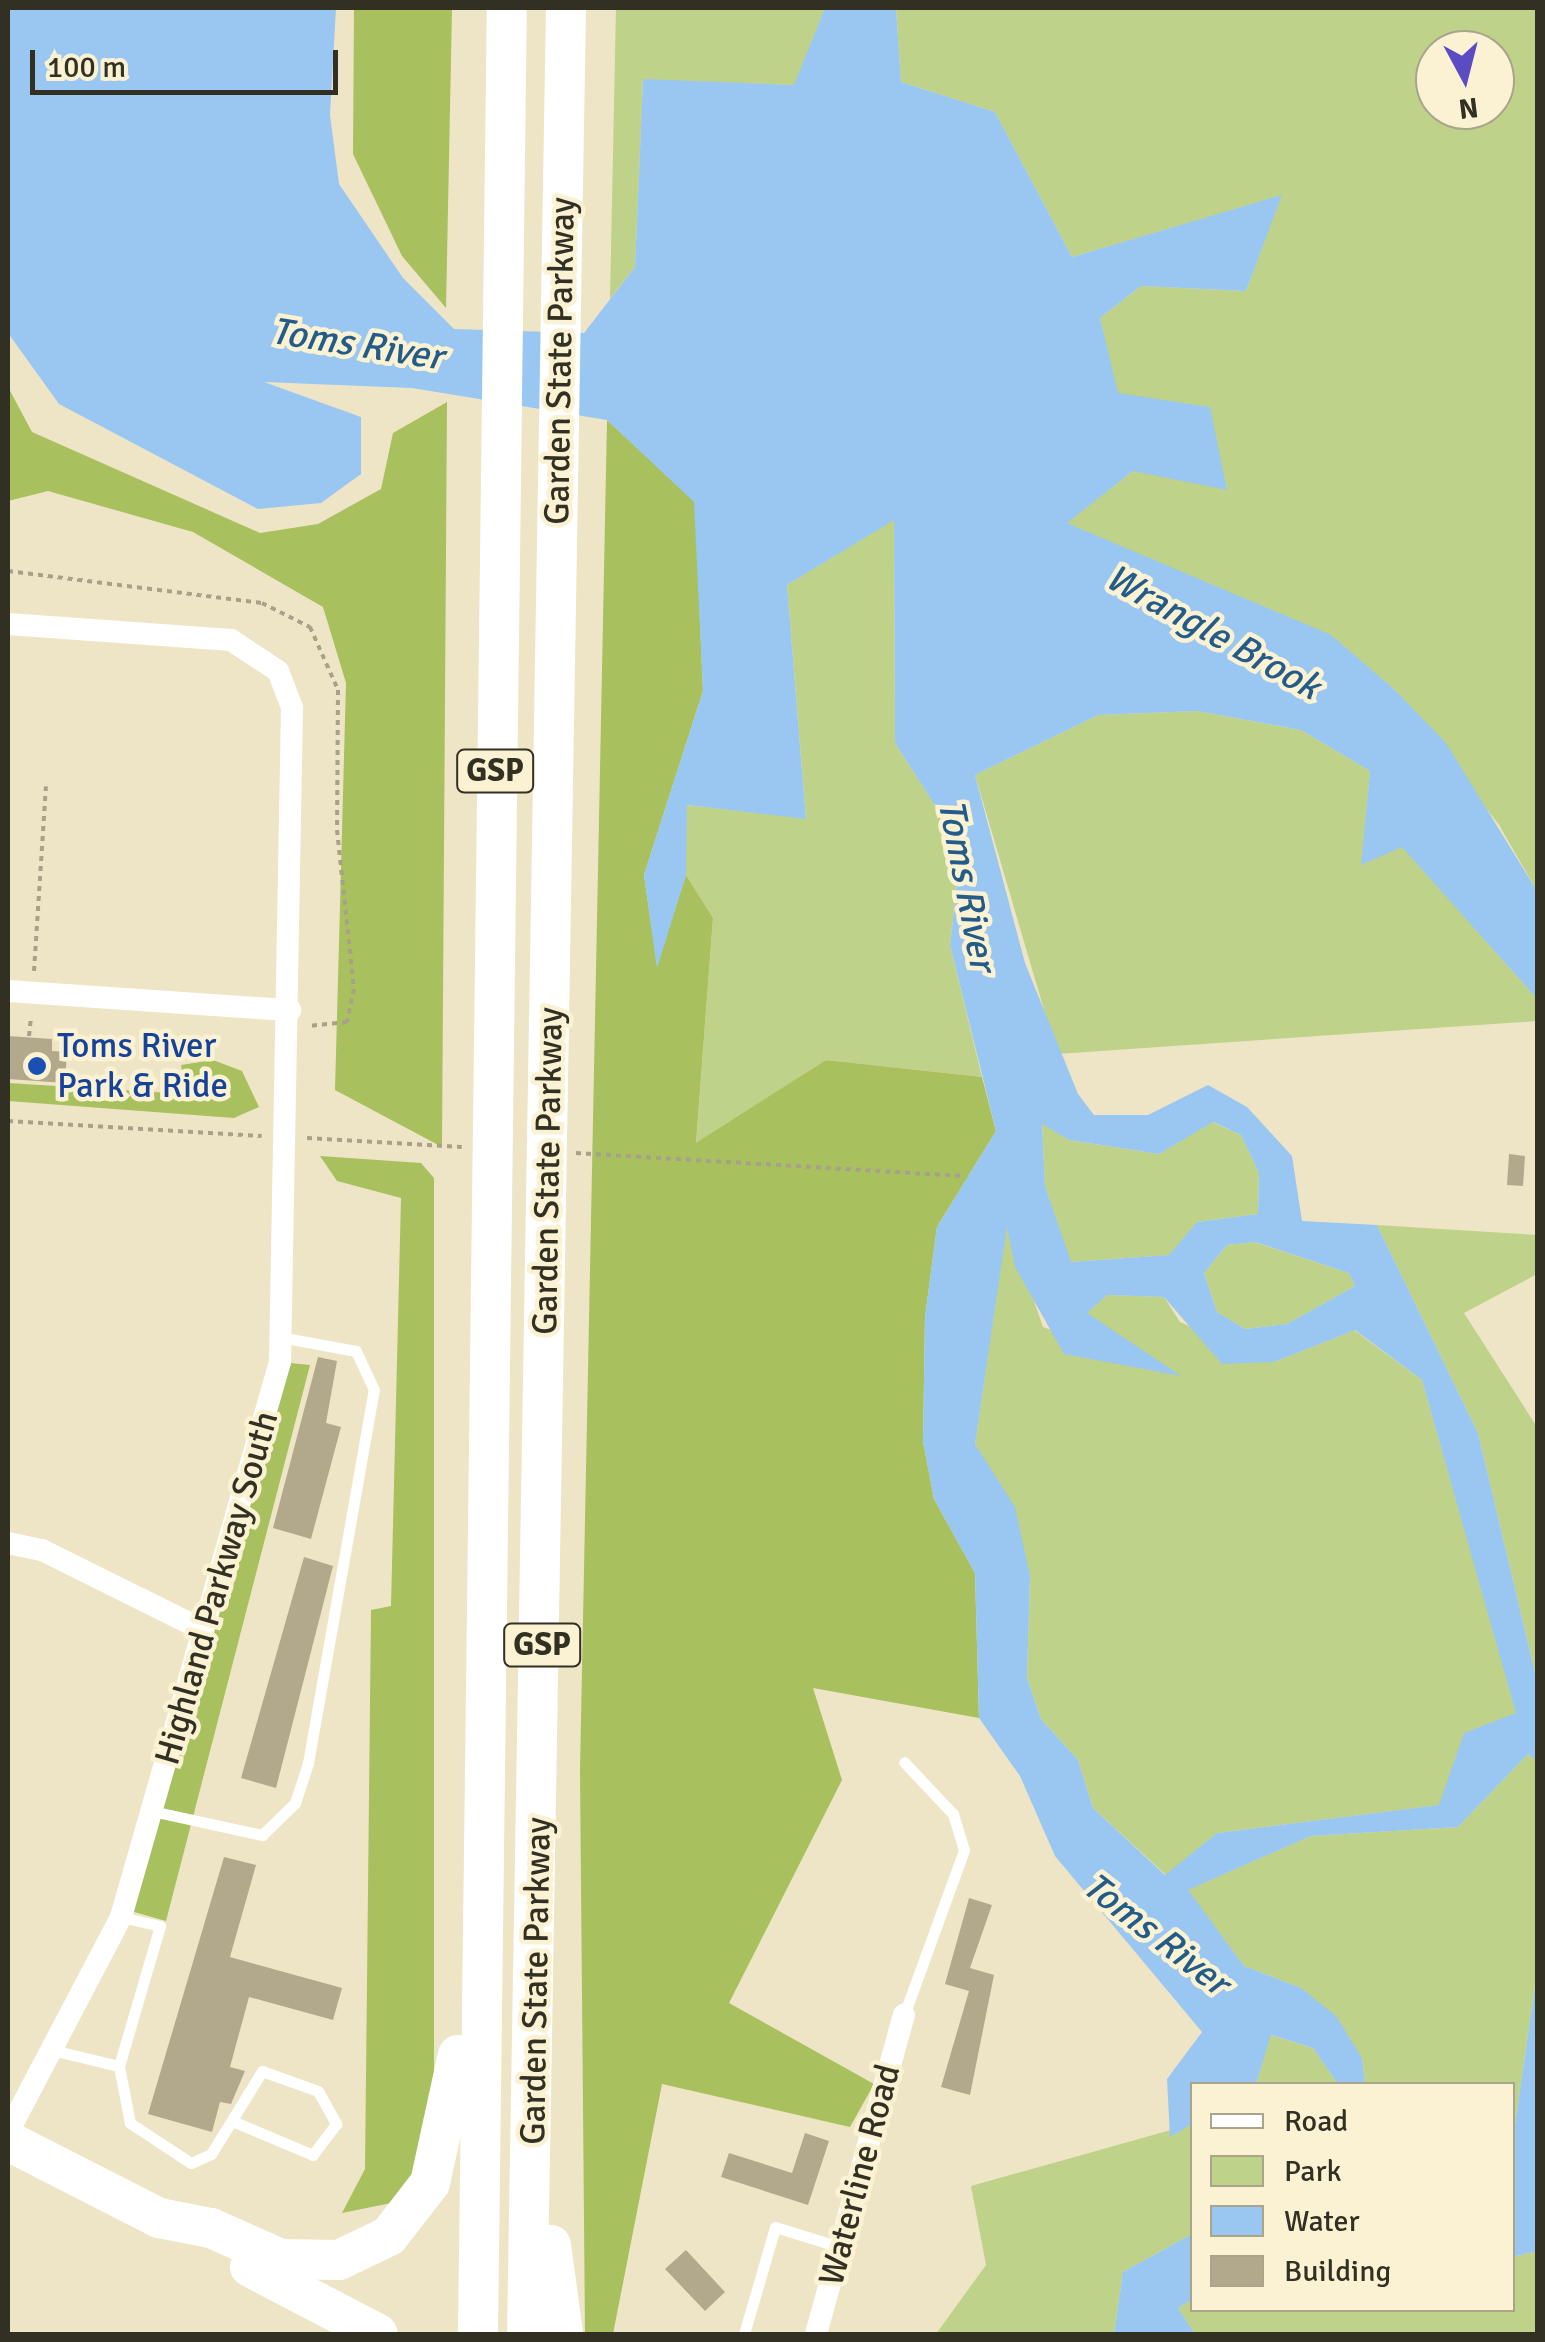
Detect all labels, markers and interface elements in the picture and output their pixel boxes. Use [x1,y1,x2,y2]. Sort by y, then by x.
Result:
scale bar [35,30,342,92]
north arrow [1415,30,1515,130]
text: 100 m [47,49,126,86]
text: N [1457,90,1480,126]
street label: Garden State Parkway [536,197,584,525]
water label: Toms River [268,308,446,380]
water label: Wrangle Brook [1098,554,1328,710]
road number: GSP [455,744,535,798]
water label: Toms River [928,796,1006,974]
street label: Garden State Parkway [524,1007,572,1335]
place label: Toms River Park & Ride [57,1025,228,1107]
marker: Toms River Park & Ride [26,1055,48,1077]
street label: Highland Parkway South [146,1406,288,1770]
road number: GSP [502,1618,582,1672]
street label: Garden State Parkway [512,1817,560,2145]
water label: Toms River [1074,1863,1238,2005]
street label: Waterline Road [810,2060,910,2290]
legend [1190,2082,1515,2312]
text: Road [1284,2103,1348,2140]
text: Park [1284,2153,1342,2190]
text: Water [1284,2203,1360,2240]
text: Building [1284,2253,1391,2290]

